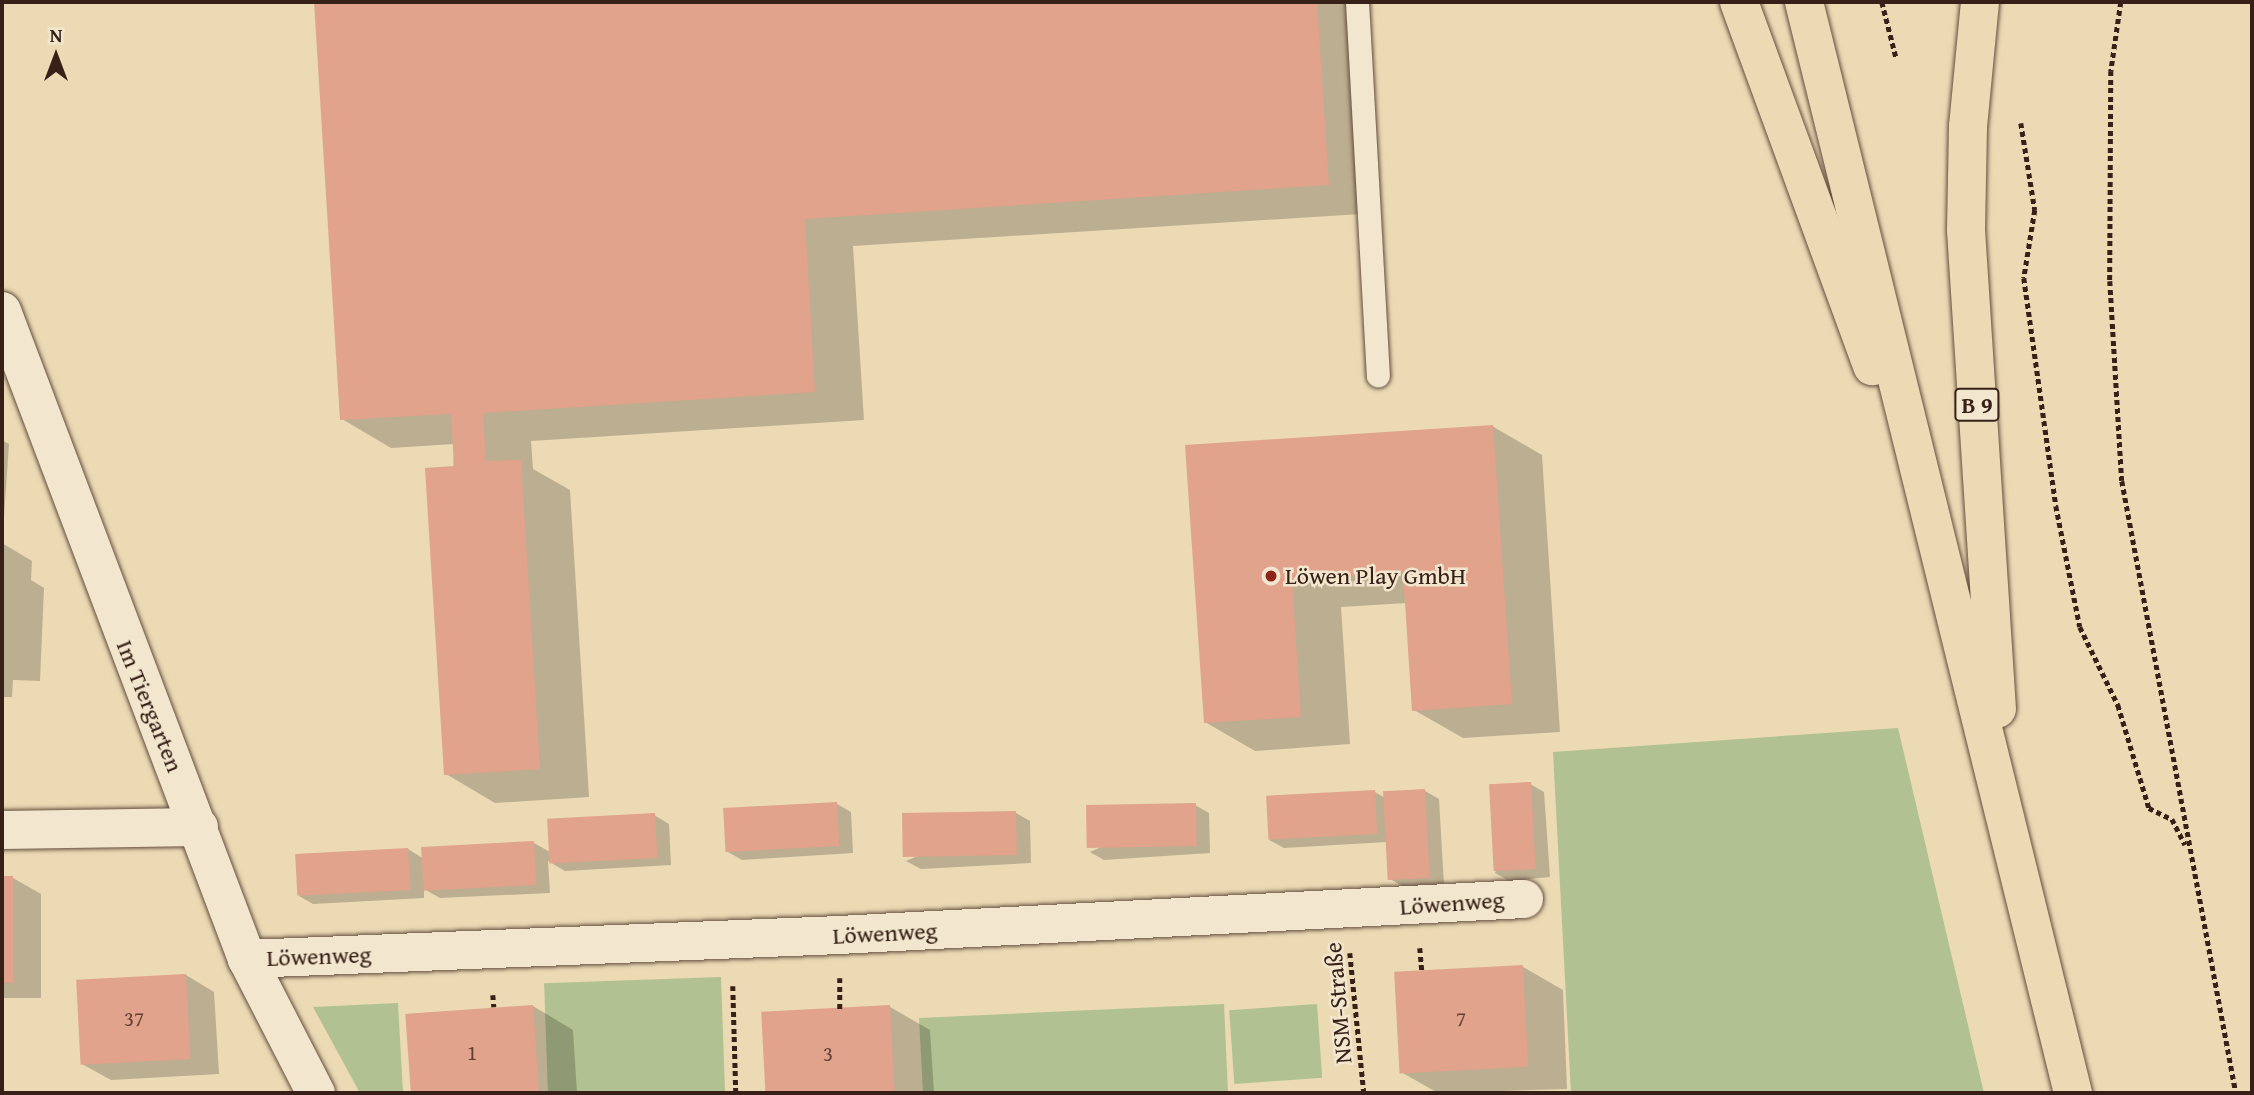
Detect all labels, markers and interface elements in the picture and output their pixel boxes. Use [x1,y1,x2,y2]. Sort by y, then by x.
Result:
north arrow [21,21,91,91]
text: N [50,21,62,49]
road number: B 9 [1954,386,2000,424]
place label: Löwen Play GmbH [1285,562,1466,590]
marker: Löwen Play GmbH [1263,568,1279,584]
street label: Im Tiergarten [110,636,190,776]
street label: Löwenweg [1399,885,1505,921]
street label: Löwenweg [832,916,938,950]
street label: Löwenweg [266,940,372,972]
street label: NSM-Straße [1318,941,1358,1065]
house number: 37 [124,1006,144,1032]
house number: 7 [1456,1006,1466,1032]
house number: 1 [467,1040,477,1066]
house number: 3 [823,1041,833,1067]

